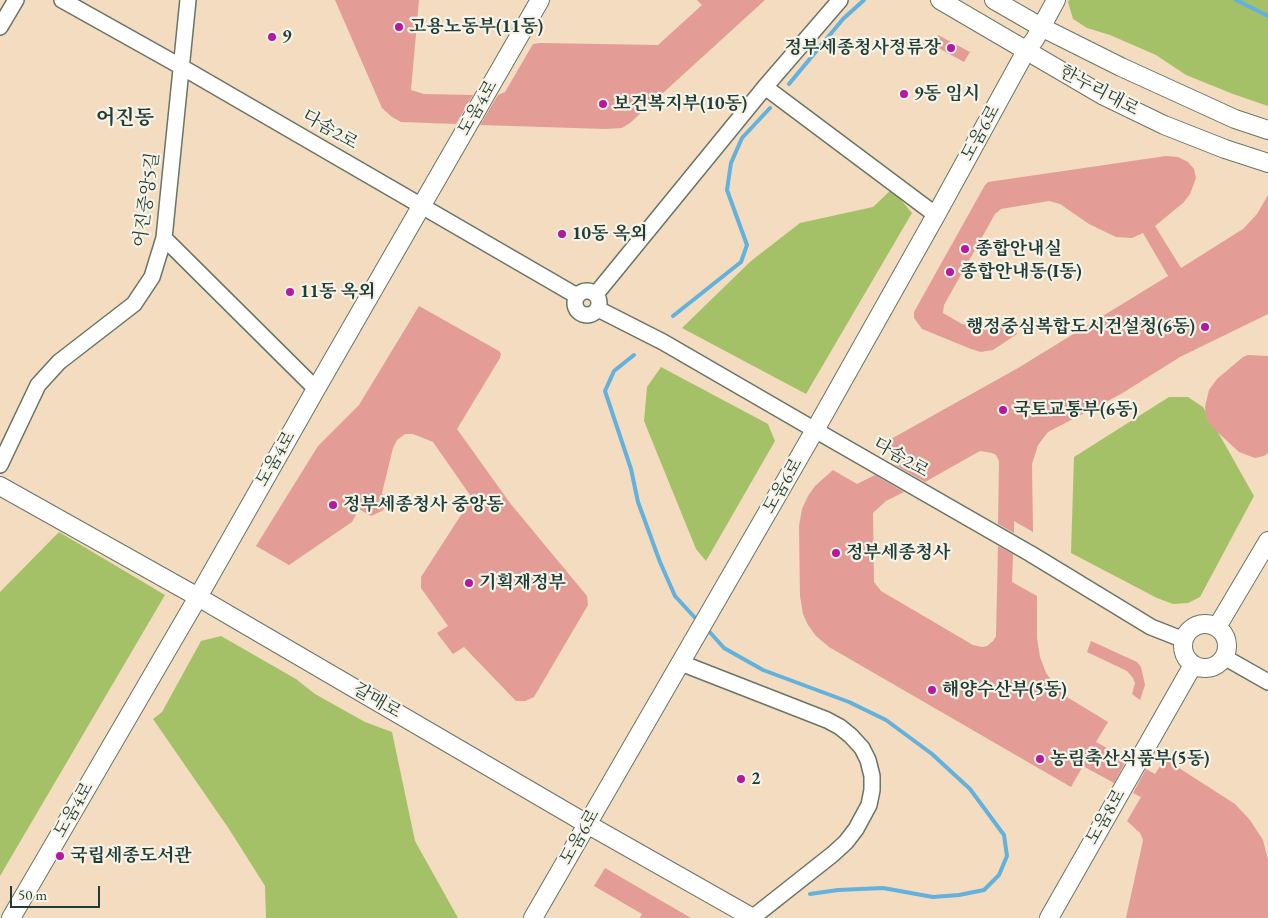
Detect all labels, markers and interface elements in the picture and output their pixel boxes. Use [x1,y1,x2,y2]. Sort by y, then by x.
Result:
place label: 고용노동부(11동) [409,16,543,38]
marker: 고용노동부(11동) [393,21,405,33]
place label: 9 [282,26,292,48]
marker: 9 [266,31,278,43]
place label: 정부세종청사정류장 [785,37,941,59]
marker: 정부세종청사정류장 [945,42,957,54]
street label: 한누리대로 [1056,61,1142,121]
street label: 도움4로 [453,76,503,140]
place label: 9동 임시 [914,83,980,105]
marker: 9동 임시 [898,88,910,100]
place label: 보건복지부(10동) [613,93,747,115]
marker: 보건복지부(10동) [597,98,609,110]
street label: 도움6로 [957,101,1005,165]
street label: 다솜2로 [298,105,362,155]
district label: 어진동 [96,107,154,131]
street label: 어진중앙5길 [130,151,164,249]
place label: 10동 옥외 [572,223,647,245]
marker: 10동 옥외 [556,228,568,240]
place label: 종합안내실 [975,238,1062,260]
marker: 종합안내실 [959,243,971,255]
place label: 종합안내동(I동) [960,261,1082,283]
marker: 종합안내동(I동) [944,266,956,278]
place label: 11동 옥외 [300,281,375,303]
marker: 11동 옥외 [284,286,296,298]
place label: 행정중심복합도시건설청(6동) [966,316,1195,338]
marker: 행정중심복합도시건설청(6동) [1199,321,1211,333]
place label: 국토교통부(6동) [1013,399,1138,421]
marker: 국토교통부(6동) [997,404,1009,416]
street label: 도움4로 [251,427,301,491]
street label: 다솜2로 [869,433,933,483]
street label: 도움6로 [758,454,808,518]
place label: 정부세종청사 중앙동 [343,494,504,516]
marker: 정부세종청사 중앙동 [327,499,339,511]
place label: 정부세종청사 [846,542,950,564]
marker: 정부세종청사 [830,547,842,559]
place label: 기획재정부 [479,572,566,594]
marker: 기획재정부 [463,577,475,589]
street label: 갈매로 [349,679,405,723]
place label: 해양수산부(5동) [942,679,1067,701]
marker: 해양수산부(5동) [926,684,938,696]
place label: 농림축산식품부(5동) [1050,748,1210,770]
marker: 농림축산식품부(5동) [1034,753,1046,765]
place label: 2 [751,768,761,790]
marker: 2 [735,773,747,785]
street label: 도움4로 [49,778,99,842]
street label: 도움8로 [1081,785,1131,849]
street label: 도움6로 [555,805,605,869]
place label: 국립세종도서관 [70,845,192,867]
marker: 국립세종도서관 [54,850,66,862]
scale bar [12,876,102,908]
text: 50 m [18,885,47,904]

